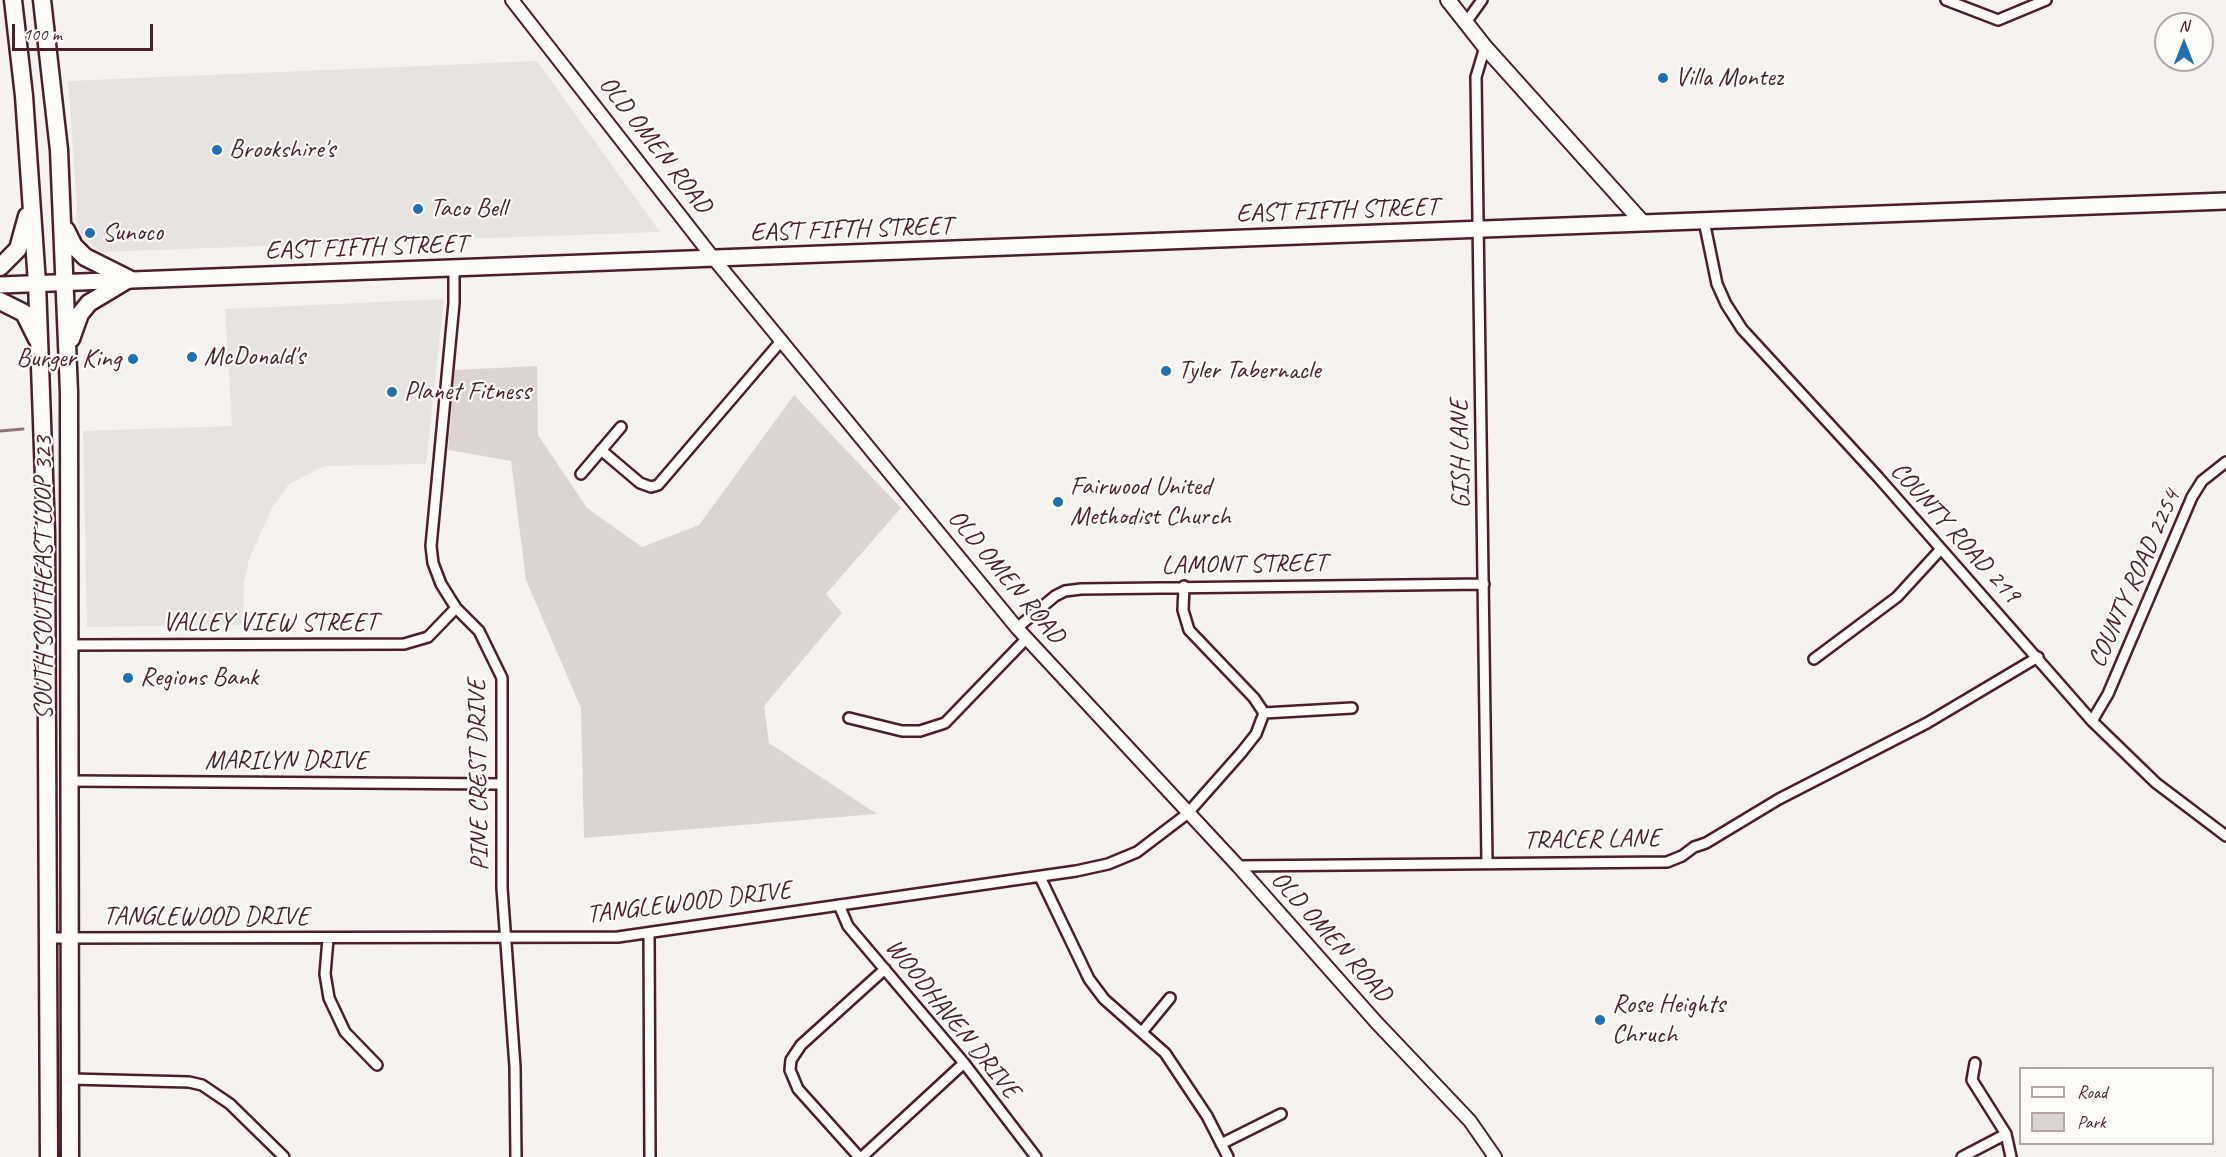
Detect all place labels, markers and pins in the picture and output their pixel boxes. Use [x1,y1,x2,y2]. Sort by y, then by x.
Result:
place label: Villa Montez [1675,62,1783,94]
marker: Villa Montez [1656,71,1670,85]
place label: Brookshire's [229,134,335,166]
marker: Brookshire's [210,143,224,157]
place label: Taco Bell [430,193,507,225]
marker: Taco Bell [411,202,425,216]
place label: Sunoco [102,217,163,249]
marker: Sunoco [83,226,97,240]
place label: McDonald's [204,341,305,373]
place label: Burger King [16,343,121,375]
marker: McDonald's [185,350,199,364]
marker: Burger King [126,352,140,366]
place label: Tyler Tabernacle [1178,355,1320,387]
marker: Tyler Tabernacle [1159,364,1173,378]
place label: Planet Fitness [404,376,531,408]
marker: Planet Fitness [385,385,399,399]
place label: Fairwood United Methodist Church [1070,471,1231,532]
marker: Fairwood United Methodist Church [1051,495,1065,509]
place label: Regions Bank [140,662,258,694]
marker: Regions Bank [121,671,135,685]
place label: Rose Heights Chruch [1612,989,1725,1050]
marker: Rose Heights Chruch [1593,1013,1607,1027]

